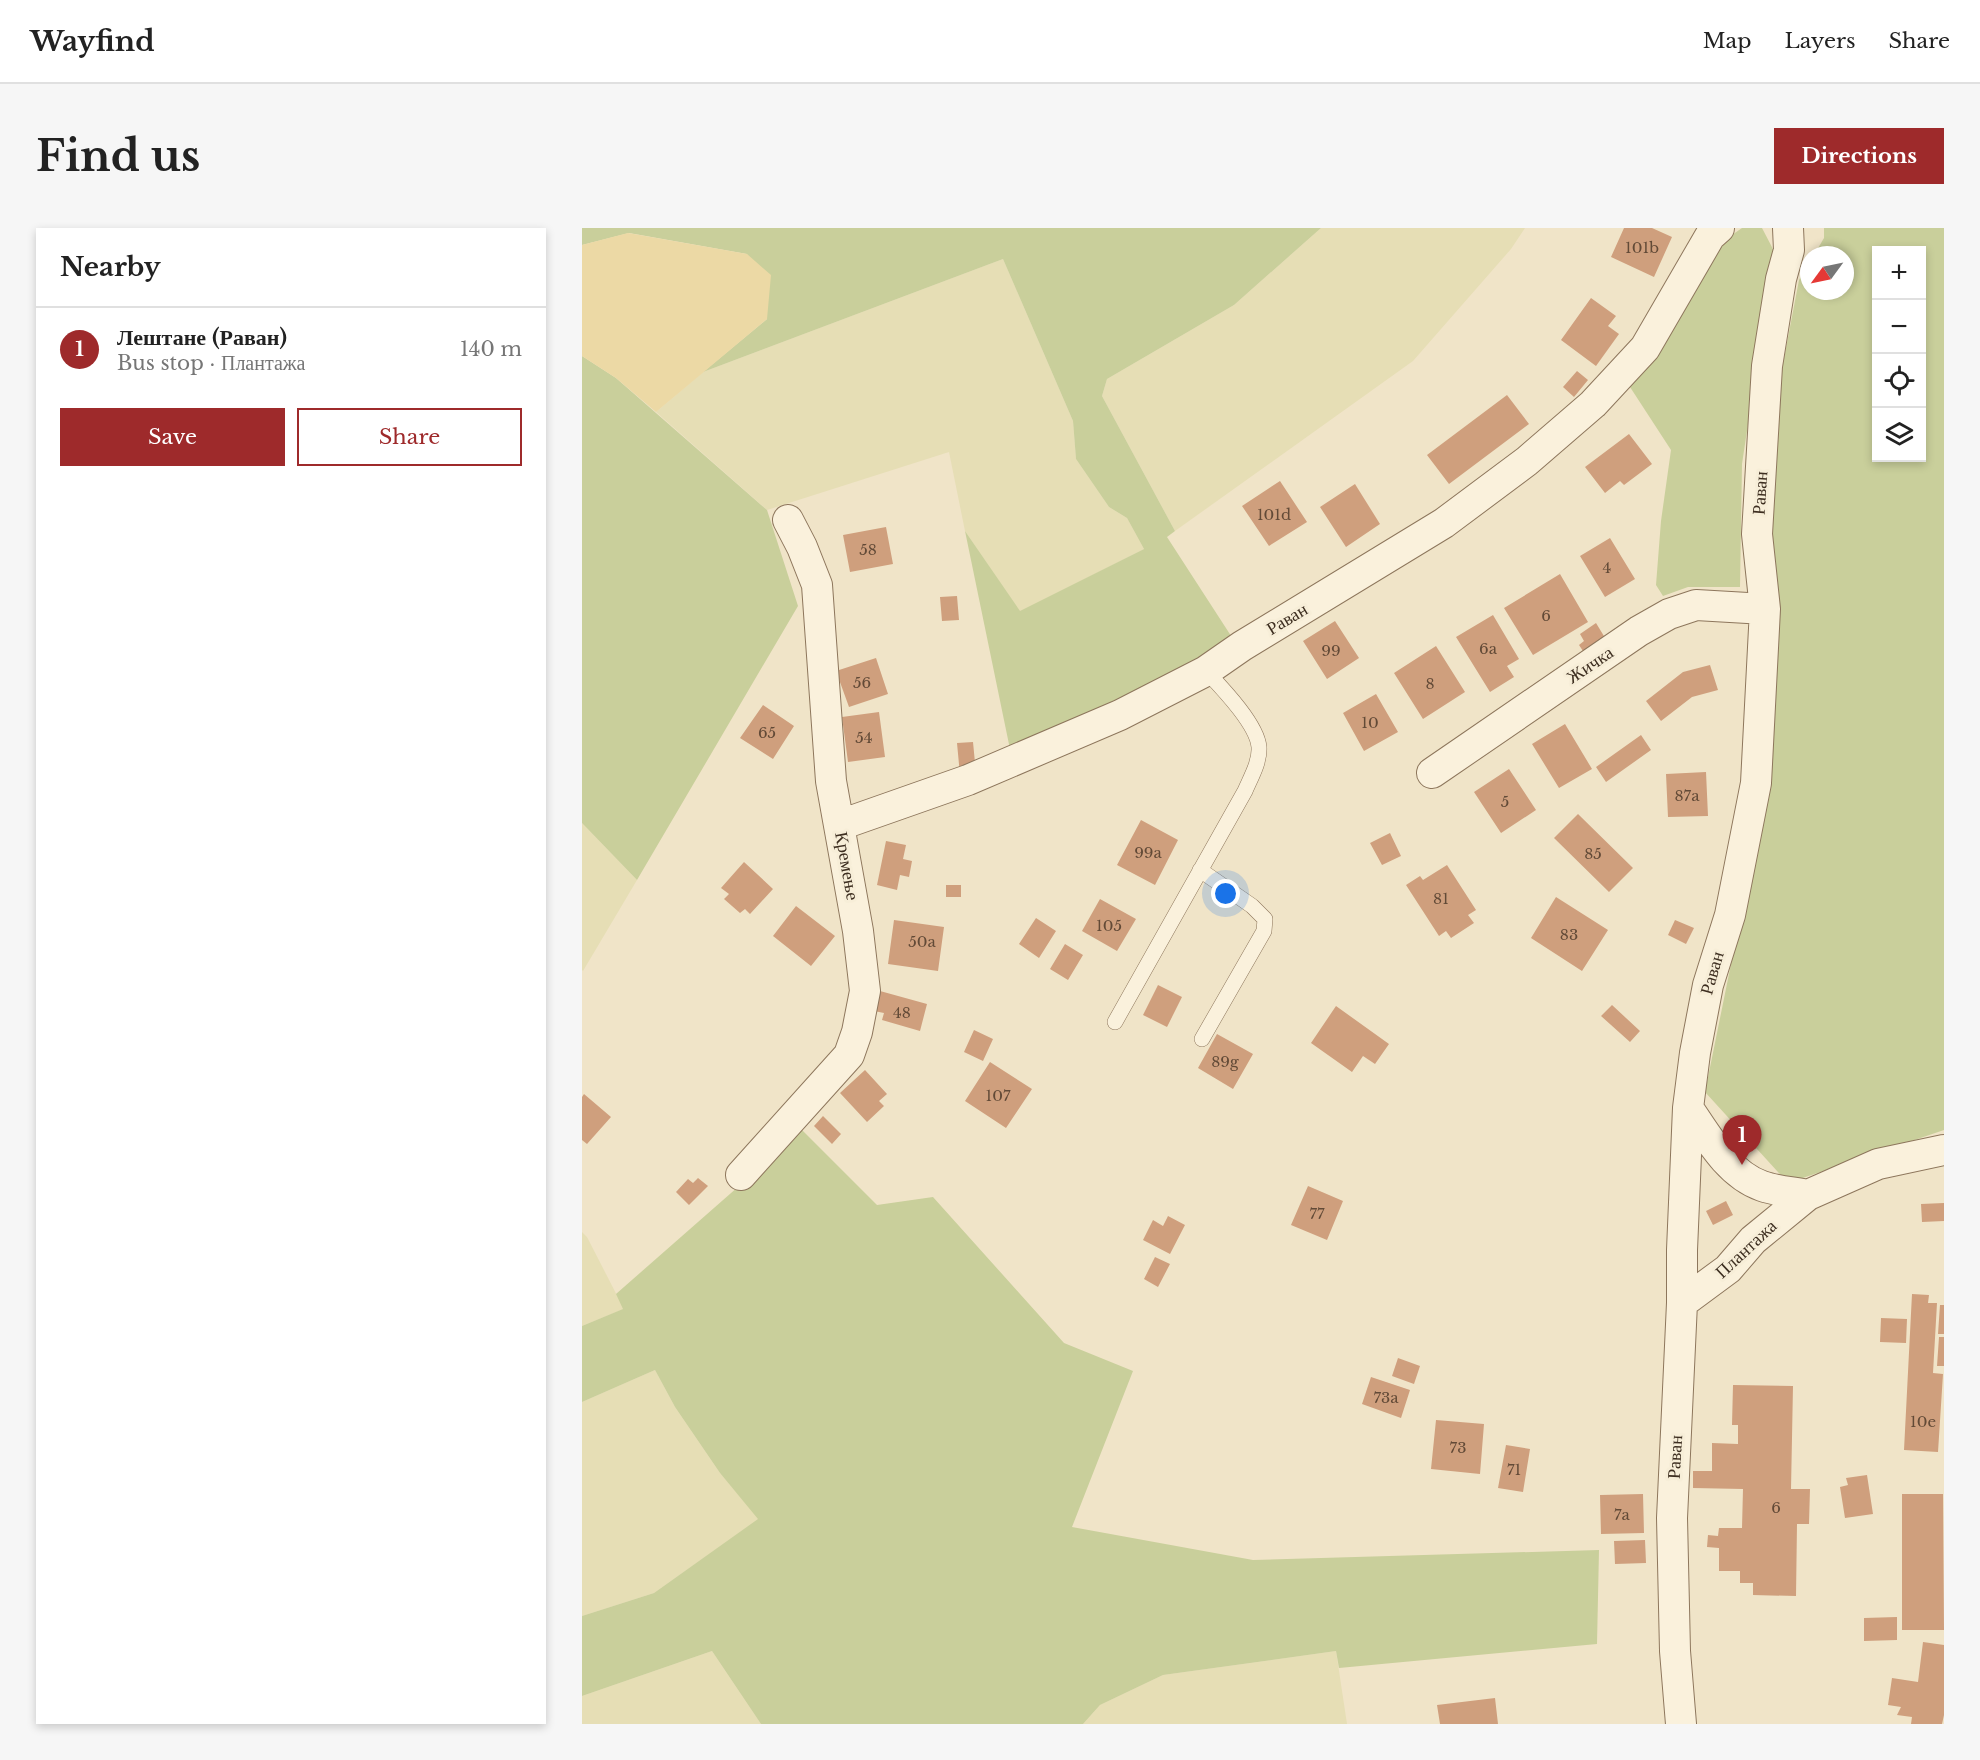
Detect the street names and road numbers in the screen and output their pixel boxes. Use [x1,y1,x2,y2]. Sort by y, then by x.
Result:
street label: Раван [1747,470,1773,516]
street label: Раван [1263,598,1312,640]
street label: Жичка [1563,642,1617,688]
street label: Кремење [830,830,864,902]
street label: Раван [1695,949,1729,997]
street label: Плантажа [1711,1215,1781,1283]
street label: Раван [1663,1434,1687,1479]

